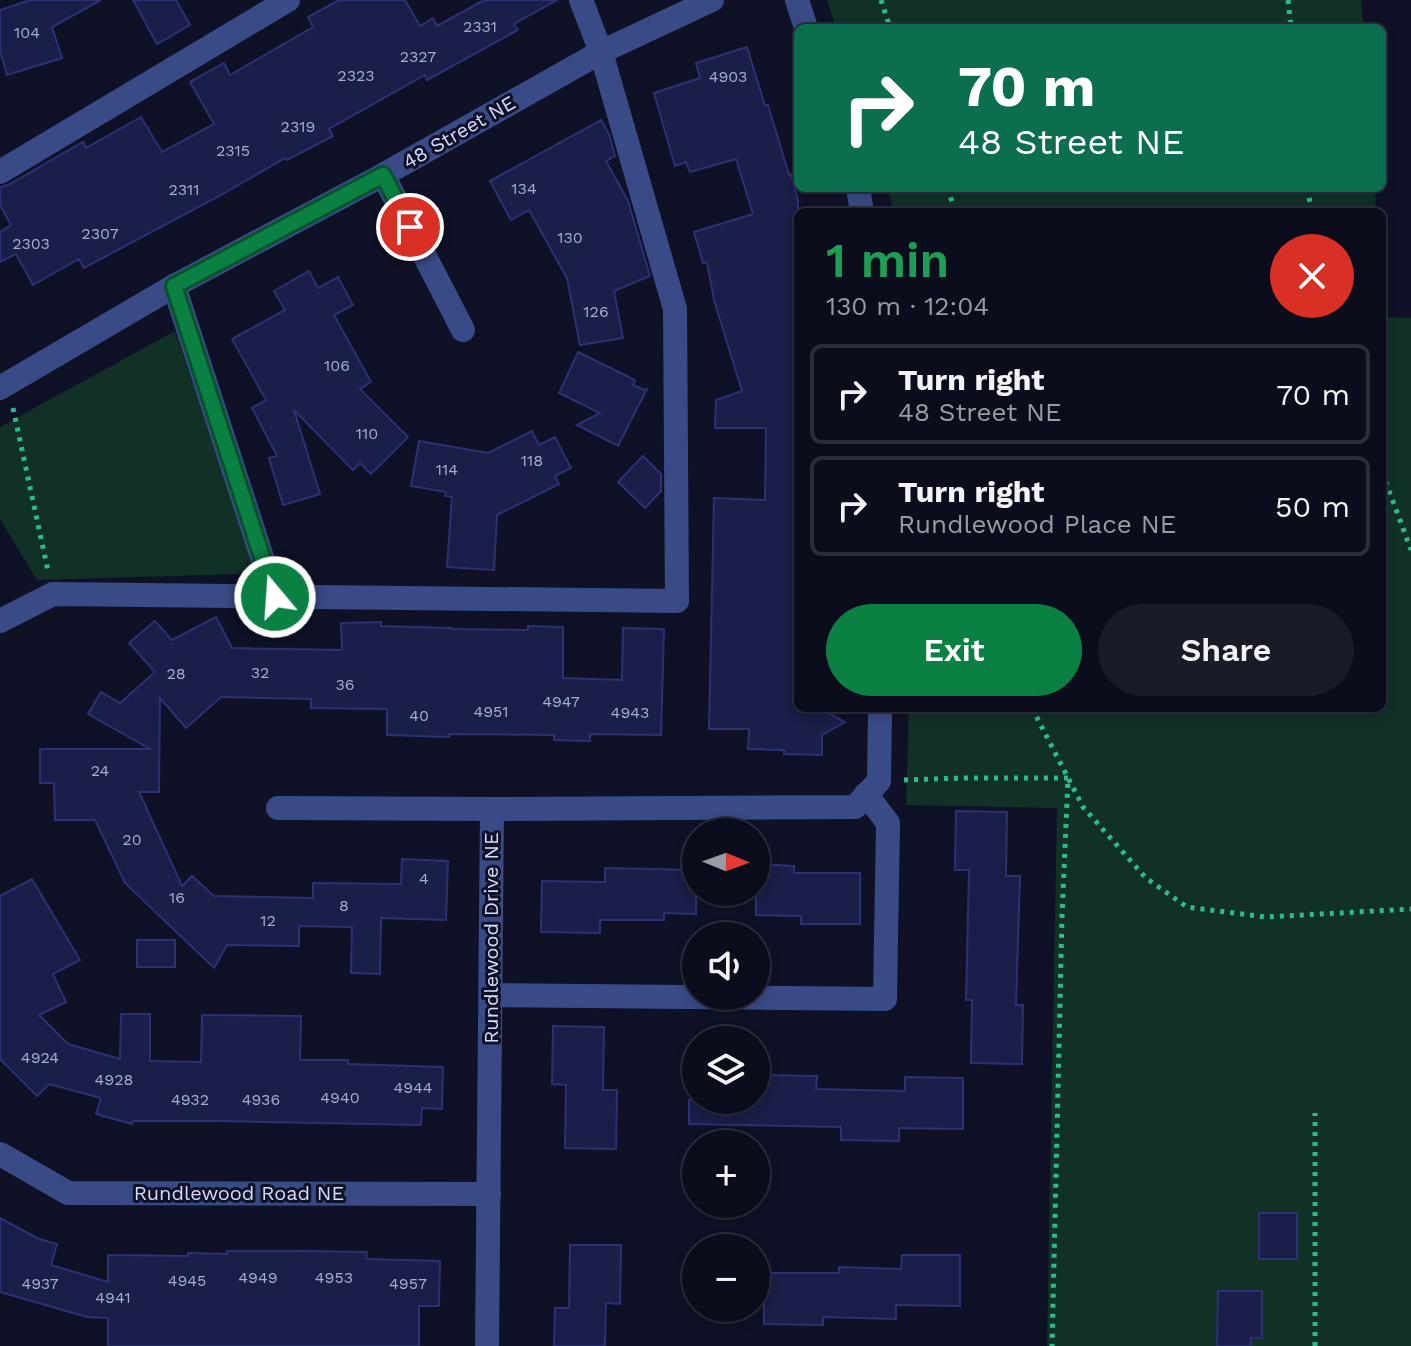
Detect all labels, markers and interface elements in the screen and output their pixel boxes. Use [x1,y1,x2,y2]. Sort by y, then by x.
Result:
house number: 2331 [463,17,497,36]
house number: 104 [14,23,40,42]
house number: 2327 [400,47,436,66]
text: 70 m [958,54,1095,120]
icon: right [826,56,930,160]
house number: 2323 [337,66,375,85]
house number: 4903 [709,67,747,86]
street label: 48 Street NE [399,90,519,174]
house number: 2319 [281,117,315,136]
text: 48 Street NE [958,121,1184,163]
house number: 2315 [216,141,250,160]
house number: 134 [511,179,537,198]
house number: 2311 [168,180,200,199]
pin [376,193,444,261]
icon: arrive [388,205,432,249]
house number: 2307 [81,224,119,243]
house number: 130 [557,228,583,247]
text: 1 min [826,232,949,289]
house number: 2303 [12,234,50,253]
button: close [1270,234,1354,318]
text: 130 m · 12:04 [826,291,989,321]
house number: 126 [583,302,609,321]
house number: 106 [324,356,350,375]
text: Turn right [898,362,1044,397]
icon: right [830,372,874,416]
text: 70 m [1276,377,1350,412]
text: 48 Street NE [898,397,1062,427]
house number: 110 [356,424,378,443]
house number: 118 [521,451,543,470]
house number: 114 [436,460,458,479]
text: Turn right [898,474,1044,509]
icon: right [830,484,874,528]
text: 50 m [1275,489,1350,524]
text: Rundlewood Place NE [898,509,1176,539]
position arrow [233,555,317,639]
button: Exit [826,604,1082,696]
button: Share [1098,604,1354,696]
house number: 32 [251,663,269,682]
house number: 28 [166,664,186,683]
house number: 36 [335,675,355,694]
house number: 4947 [542,692,580,711]
house number: 4951 [473,702,509,721]
house number: 4943 [611,703,649,722]
house number: 40 [409,706,429,725]
house number: 24 [91,761,110,780]
north arrow [682,818,770,906]
map controls [682,818,770,1322]
house number: 20 [122,830,142,849]
street label: Rundlewood Drive NE [479,832,503,1044]
house number: 4 [419,869,429,888]
house number: 16 [169,888,185,907]
house number: 8 [339,896,349,915]
house number: 12 [260,911,276,930]
button: sound [682,922,770,1010]
button: layers [682,1026,770,1114]
house number: 4924 [21,1048,59,1067]
house number: 4928 [95,1070,133,1089]
house number: 4944 [393,1078,433,1097]
house number: 4940 [320,1088,360,1107]
house number: 4932 [171,1090,209,1109]
house number: 4936 [242,1090,280,1109]
button: + [682,1130,770,1218]
street label: Rundlewood Road NE [134,1181,344,1205]
button: − [682,1234,770,1322]
house number: 4949 [238,1268,278,1287]
house number: 4953 [315,1268,353,1287]
house number: 4945 [168,1271,206,1290]
house number: 4937 [22,1274,59,1293]
house number: 4957 [389,1274,427,1293]
house number: 4941 [95,1288,131,1307]

